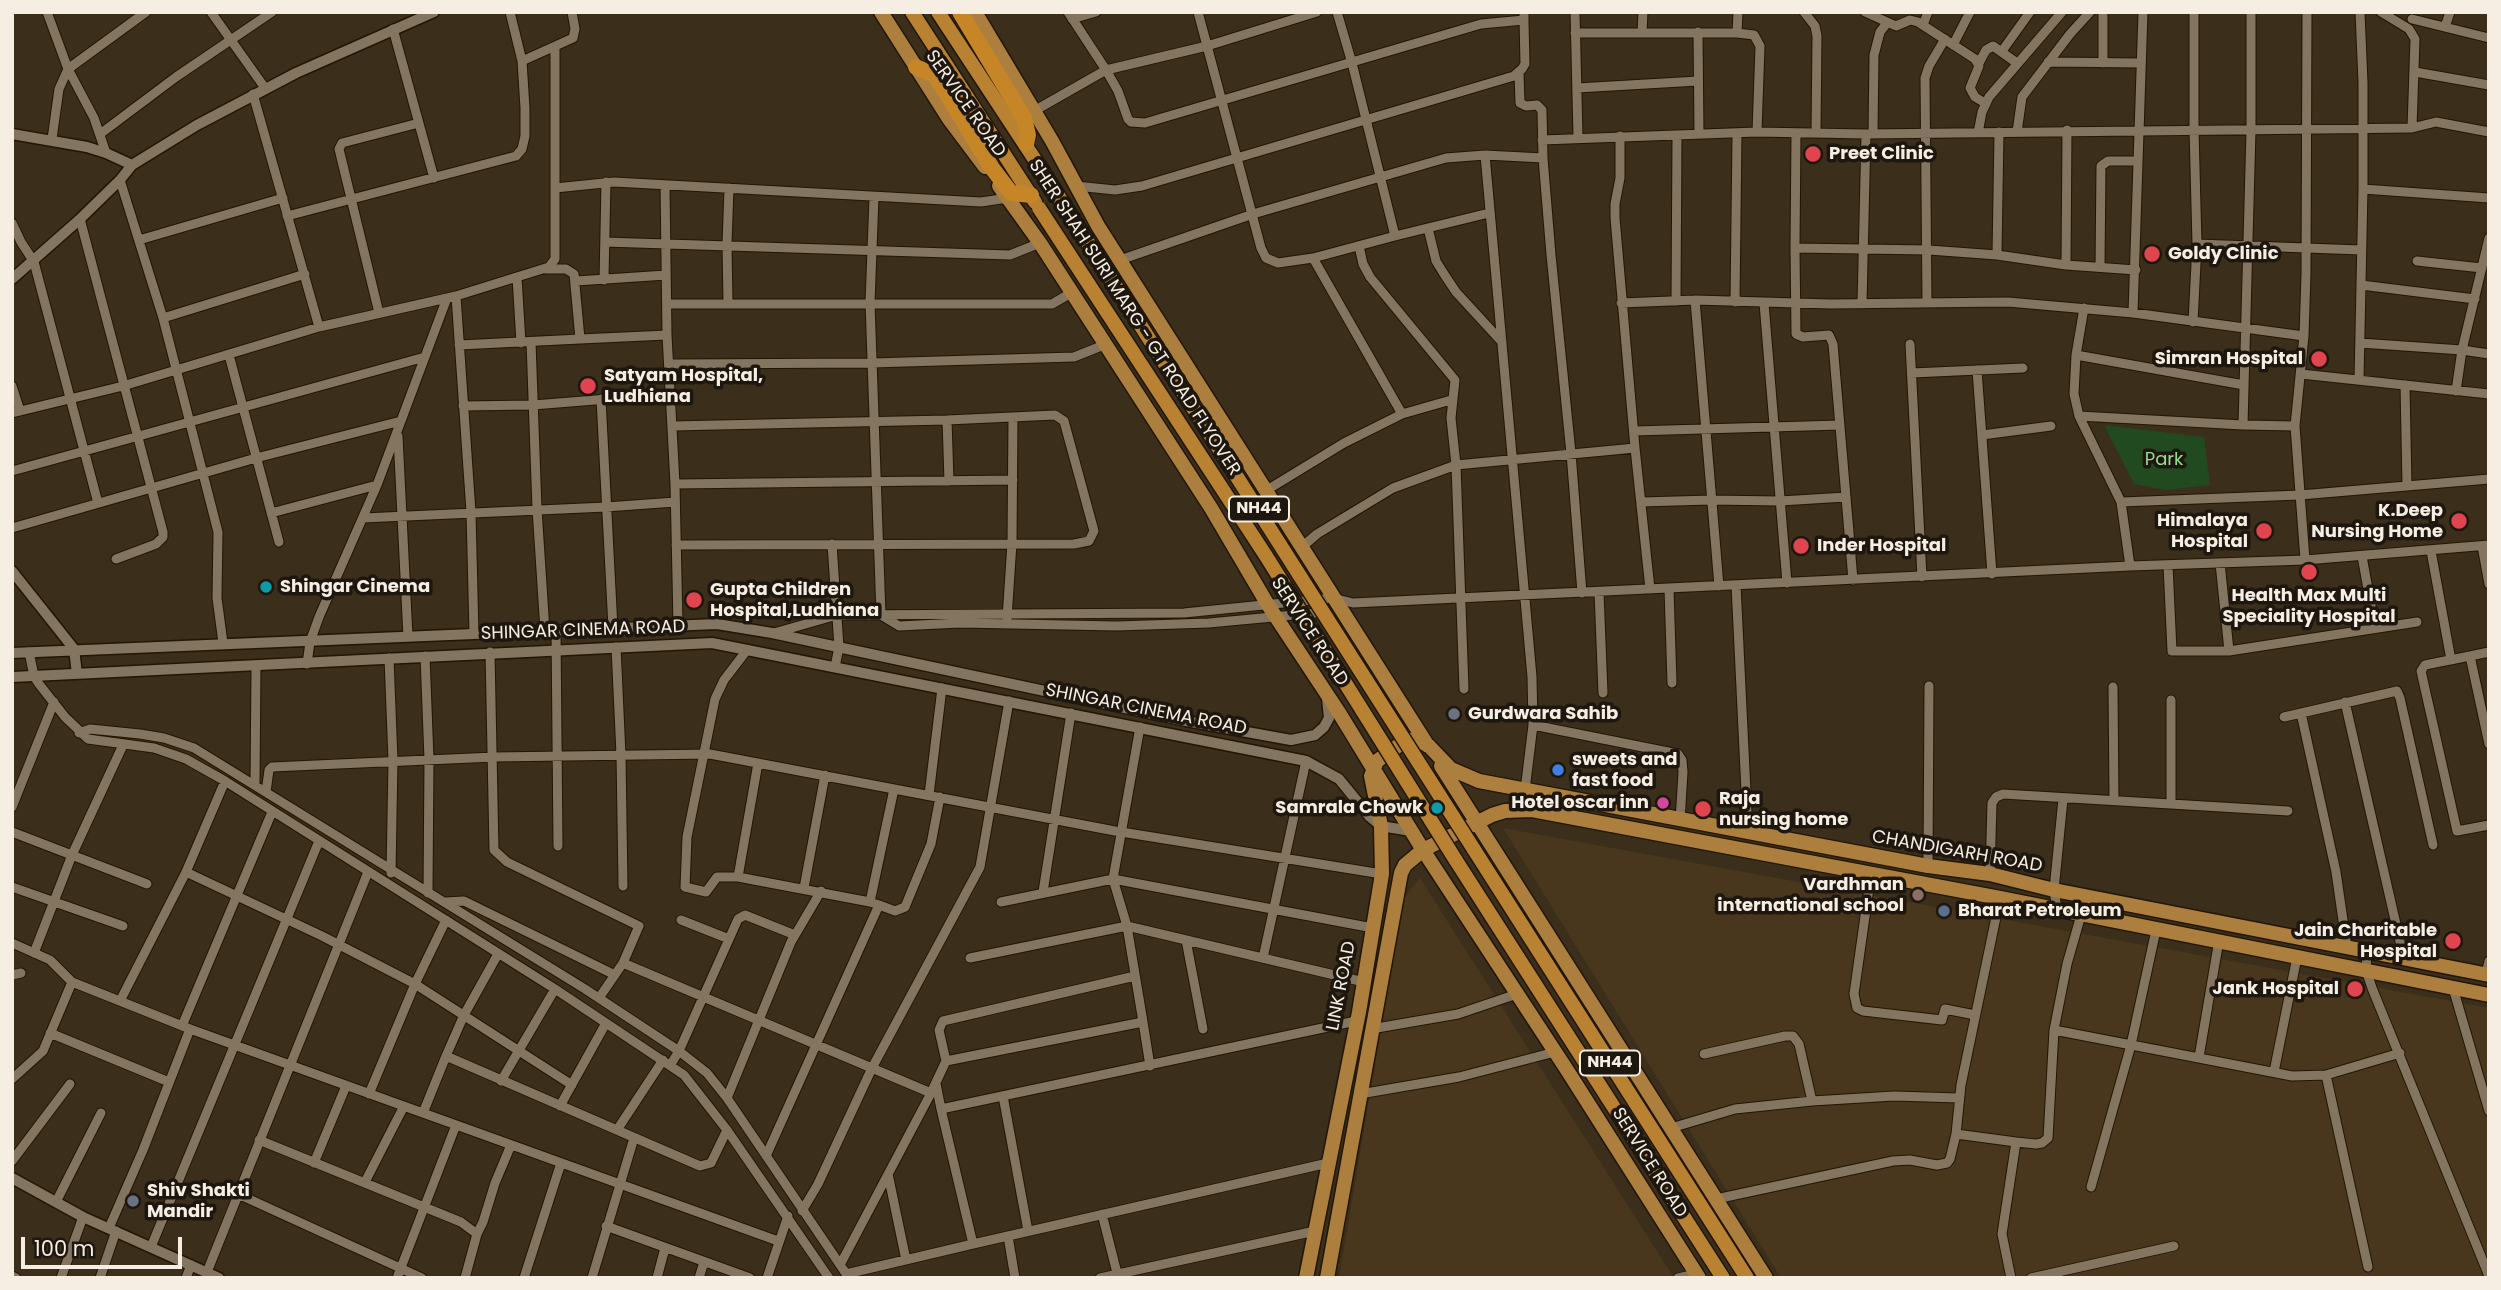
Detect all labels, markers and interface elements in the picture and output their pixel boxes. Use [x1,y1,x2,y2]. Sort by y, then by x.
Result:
street label: SERVICE ROAD [920,47,1010,161]
place label: Preet Clinic [1829,143,1934,165]
marker: Preet Clinic [1803,144,1823,164]
street label: SHER SHAH SURI MARG - GT ROAD FLYOVER [1023,156,1245,480]
place label: Goldy Clinic [2168,243,2279,265]
marker: Goldy Clinic [2142,244,2162,264]
place label: Simran Hospital [2155,348,2303,370]
marker: Simran Hospital [2309,349,2329,369]
place label: Satyam Hospital, Ludhiana [604,365,763,408]
marker: Satyam Hospital, Ludhiana [578,376,598,396]
park label: Park [2145,449,2183,471]
road number: NH44 [1229,496,1289,522]
place label: K.Deep Nursing Home [2311,500,2443,542]
place label: Himalaya Hospital [2157,510,2248,552]
marker: K.Deep Nursing Home [2449,511,2469,531]
marker: Himalaya Hospital [2254,521,2274,541]
place label: Inder Hospital [1817,535,1946,557]
marker: Inder Hospital [1791,536,1811,556]
marker: Health Max Multi Speciality Hospital [2299,562,2319,582]
street label: SERVICE ROAD [1266,574,1352,690]
place label: Shingar Cinema [280,576,430,598]
marker: Shingar Cinema [258,579,274,595]
place label: Gupta Children Hospital,Ludhiana [710,579,879,622]
place label: Health Max Multi Speciality Hospital [2223,585,2395,628]
marker: Gupta Children Hospital,Ludhiana [684,590,704,610]
street label: SHINGAR CINEMA ROAD [480,617,686,645]
street label: SHINGAR CINEMA ROAD [1044,680,1248,740]
place label: Gurdwara Sahib [1468,703,1618,725]
marker: Gurdwara Sahib [1446,706,1462,722]
place label: sweets and fast food [1572,749,1678,792]
marker: sweets and fast food [1550,762,1566,778]
place label: Raja nursing home [1719,788,1848,830]
place label: Hotel oscar inn [1511,792,1649,814]
marker: Hotel oscar inn [1655,795,1671,811]
place label: Samrala Chowk [1275,797,1423,819]
marker: Raja nursing home [1693,799,1713,819]
marker: Samrala Chowk [1429,800,1445,816]
street label: CHANDIGARH ROAD [1870,826,2044,878]
place label: Vardhman international school [1717,874,1904,917]
marker: Vardhman international school [1910,887,1926,903]
place label: Bharat Petroleum [1958,900,2122,922]
marker: Bharat Petroleum [1936,903,1952,919]
place label: Jain Charitable Hospital [2294,920,2437,962]
marker: Jain Charitable Hospital [2443,931,2463,951]
street label: LINK ROAD [1323,940,1361,1032]
place label: Jank Hospital [2212,978,2339,1000]
marker: Jank Hospital [2345,979,2365,999]
road number: NH44 [1580,1050,1640,1076]
street label: SERVICE ROAD [1607,1104,1691,1222]
place label: Shiv Shakti Mandir [147,1180,250,1222]
marker: Shiv Shakti Mandir [125,1193,141,1209]
scale bar [24,1224,186,1268]
text: 100 m [34,1234,94,1263]

